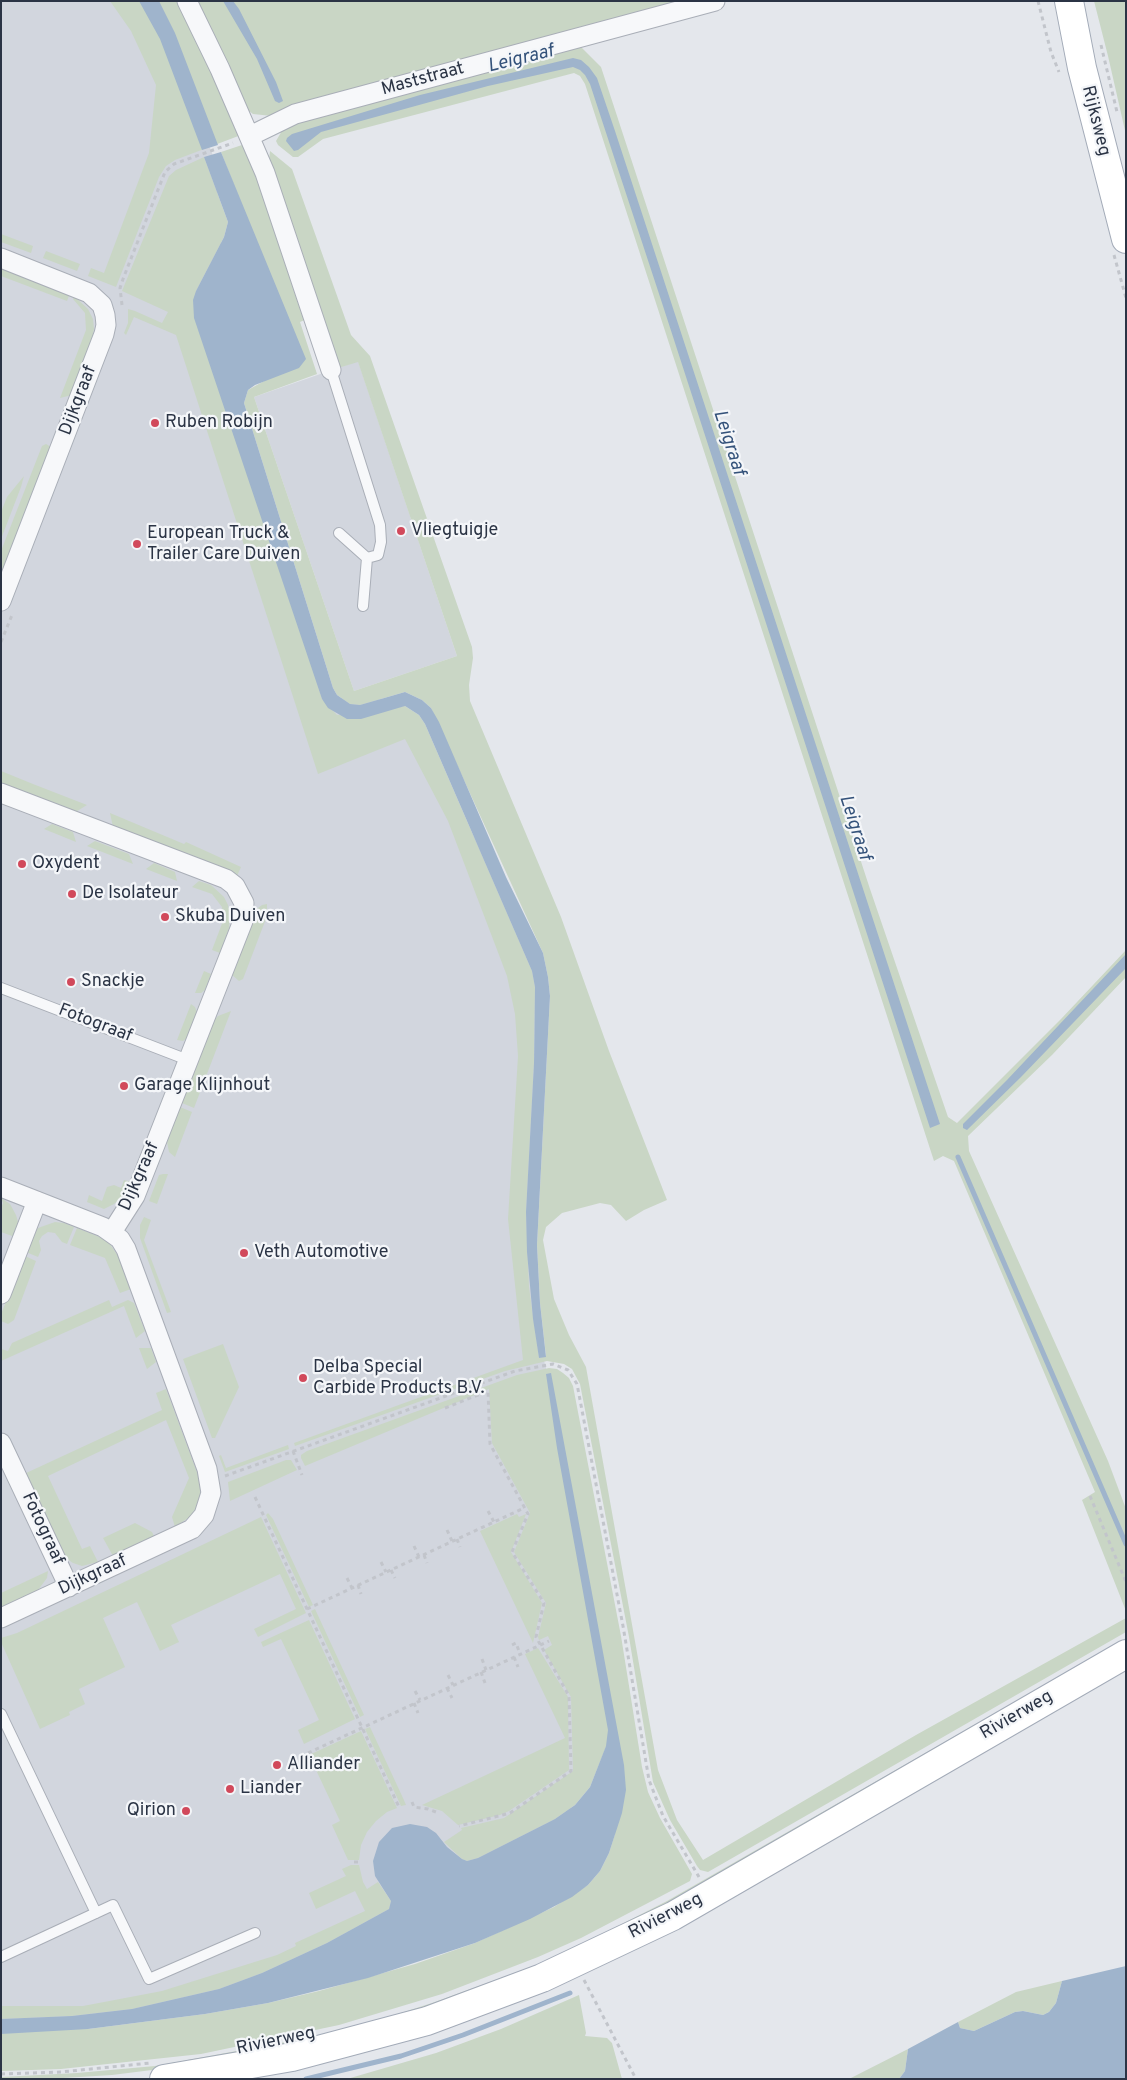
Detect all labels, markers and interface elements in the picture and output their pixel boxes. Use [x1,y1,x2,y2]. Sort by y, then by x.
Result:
water label: Leigraaf [485,41,557,79]
street label: Maststraat [379,59,467,101]
street label: Rijksweg [1076,83,1114,159]
street label: Dijkgraaf [56,363,102,439]
water label: Leigraaf [707,407,749,479]
place label: Ruben Robijn [165,412,273,434]
marker: Ruben Robijn [149,417,161,429]
place label: Vliegtuigje [411,520,498,542]
place label: European Truck & Trailer Care Duiven [147,523,300,566]
marker: Vliegtuigje [395,525,407,537]
marker: European Truck & Trailer Care Duiven [131,538,143,550]
water label: Leigraaf [833,792,875,864]
place label: Oxydent [32,853,100,875]
marker: Oxydent [16,858,28,870]
place label: De Isolateur [82,883,179,905]
marker: De Isolateur [66,888,78,900]
place label: Skuba Duiven [175,906,285,928]
marker: Skuba Duiven [159,911,171,923]
place label: Snackje [81,971,145,993]
marker: Snackje [65,976,77,988]
street label: Fotograaf [55,1000,135,1048]
place label: Garage Klijnhout [134,1075,270,1097]
marker: Garage Klijnhout [118,1080,130,1092]
street label: Dijkgraaf [115,1139,165,1215]
place label: Veth Automotive [254,1242,388,1264]
marker: Veth Automotive [238,1247,250,1259]
place label: Delba Special Carbide Products B.V. [313,1357,485,1400]
marker: Delba Special Carbide Products B.V. [297,1372,309,1384]
street label: Fotograaf [16,1489,68,1569]
street label: Dijkgraaf [55,1551,131,1601]
street label: Rivierweg [977,1687,1057,1745]
place label: Alliander [287,1754,360,1776]
marker: Alliander [271,1759,283,1771]
place label: Liander [240,1778,302,1800]
marker: Liander [224,1783,236,1795]
place label: Qirion [127,1800,176,1822]
marker: Qirion [180,1805,192,1817]
street label: Rivierweg [625,1889,707,1945]
street label: Rivierweg [235,2023,317,2061]

